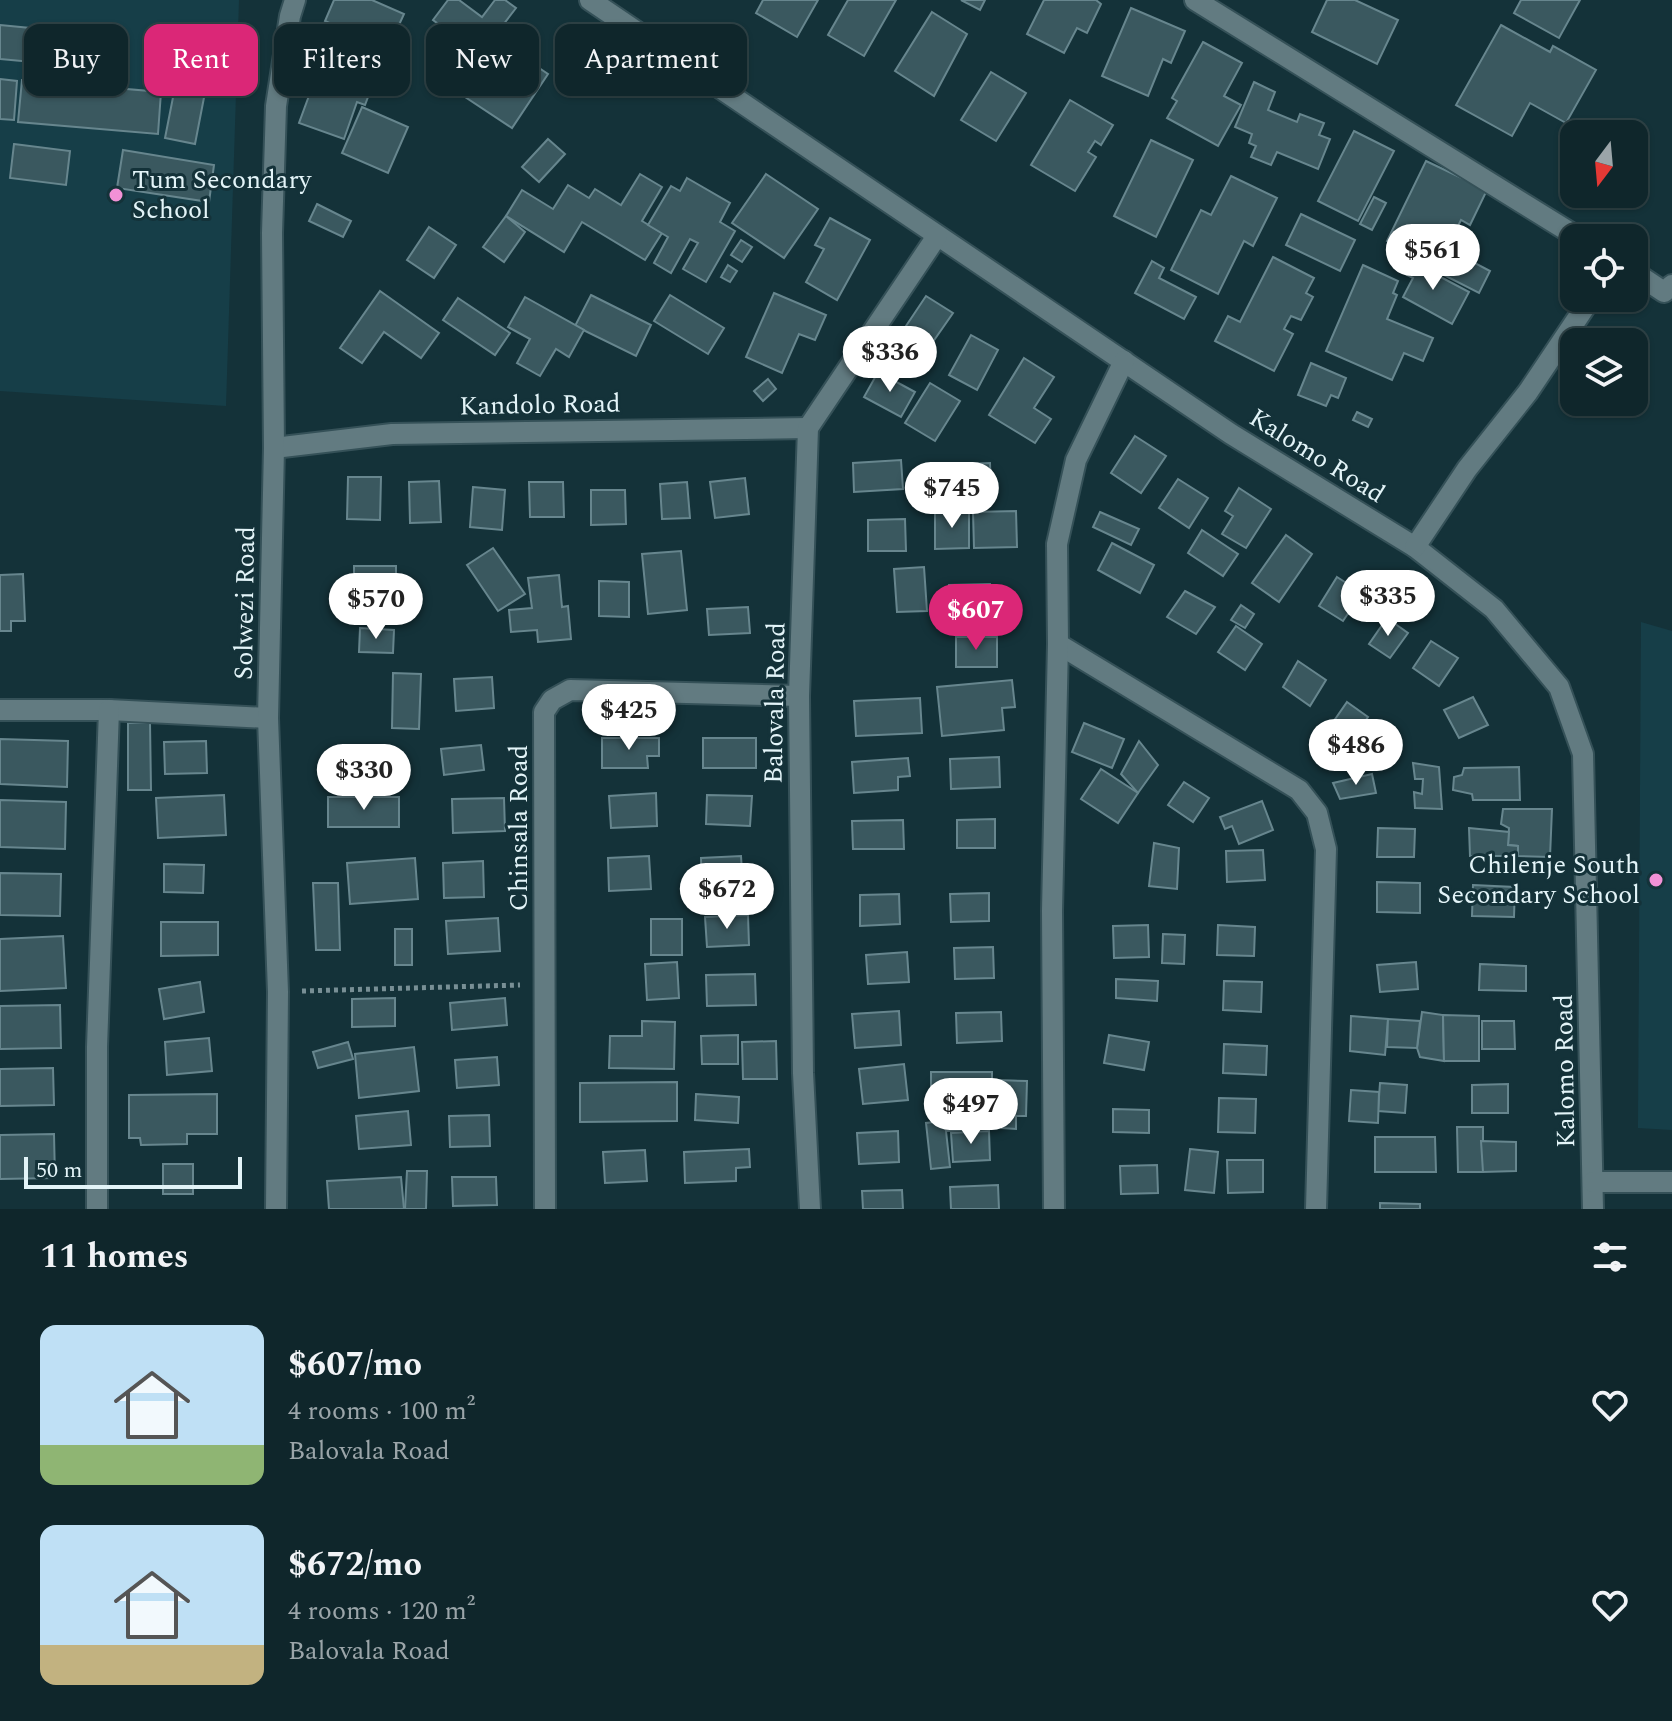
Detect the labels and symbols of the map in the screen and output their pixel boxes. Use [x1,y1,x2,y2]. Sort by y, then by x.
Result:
north arrow [1560,120,1648,208]
place label: Tum Secondary School [132,160,313,230]
marker: Tum Secondary School [107,186,125,204]
pin: $561 [1386,224,1480,292]
pin: $336 [843,326,937,394]
street label: Kandolo Road [459,384,621,426]
street label: Kalomo Road [1241,398,1393,514]
pin: $745 [905,462,999,530]
street label: Solwezi Road [224,526,266,680]
pin: $335 [1341,570,1435,638]
pin: $570 [329,573,423,641]
pin: $607 [929,584,1023,652]
street label: Balovala Road [754,622,796,784]
pin: $425 [582,684,676,752]
pin: $486 [1309,719,1403,787]
pin: $330 [317,744,411,812]
street label: Chinsala Road [499,745,539,911]
place label: Chilenje South Secondary School [1437,845,1640,915]
pin: $672 [680,863,774,931]
marker: Chilenje South Secondary School [1647,871,1665,889]
street label: Kalomo Road [1544,994,1586,1148]
pin: $497 [924,1078,1018,1146]
scale bar [24,1153,242,1189]

